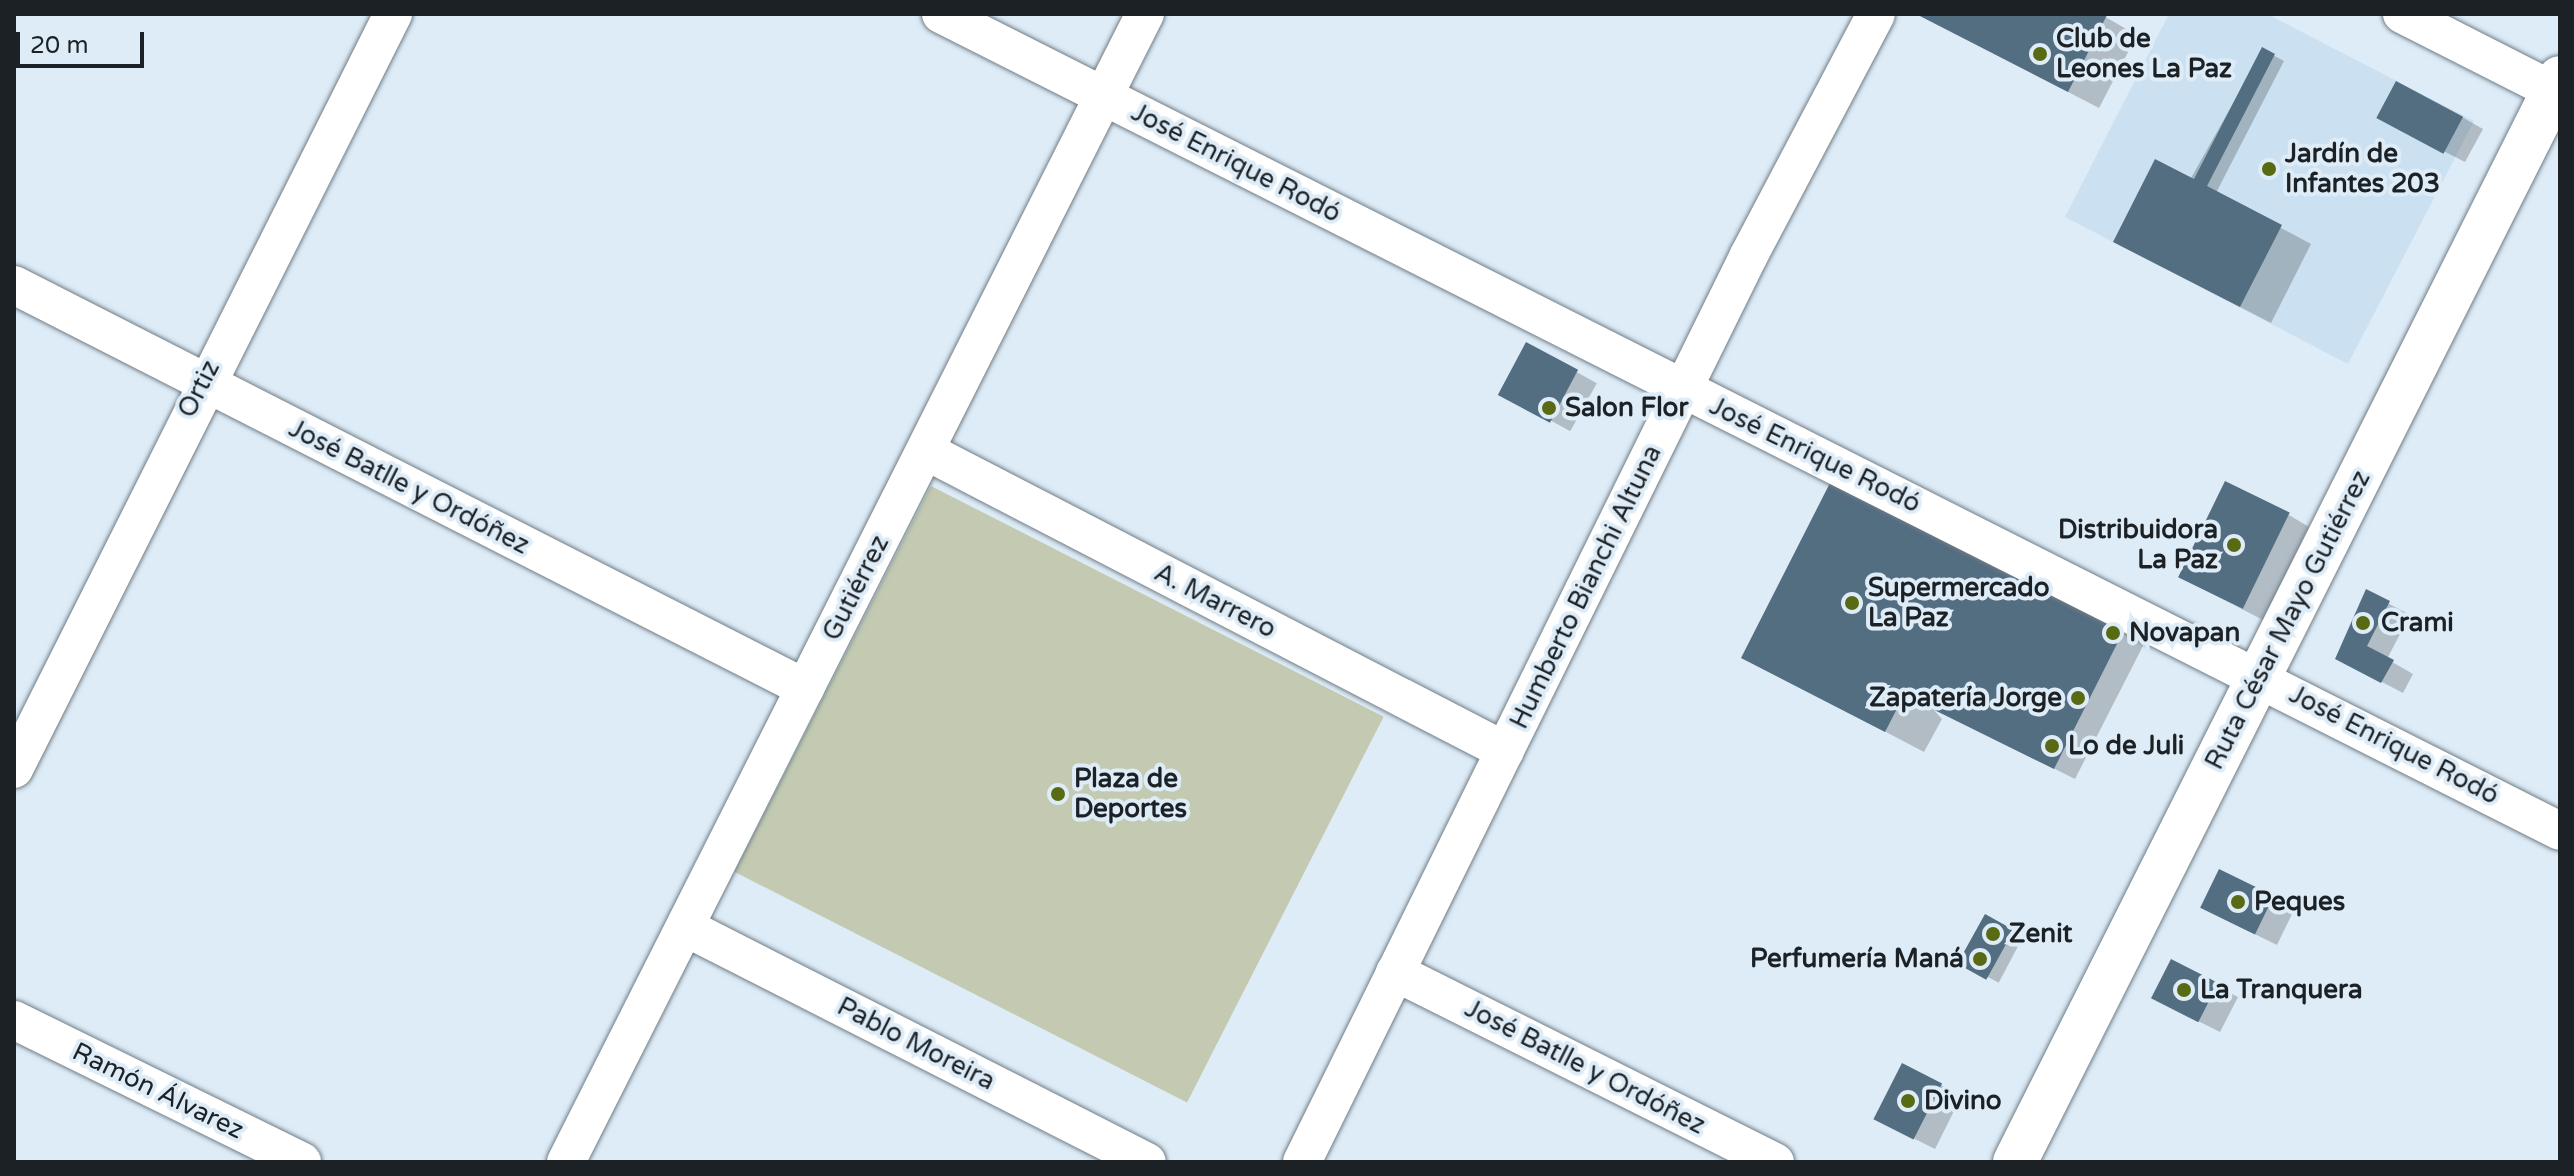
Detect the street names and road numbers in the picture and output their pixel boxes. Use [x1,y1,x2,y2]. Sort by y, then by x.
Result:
street label: José Enrique Rodó [1126,97,1346,229]
street label: Ortiz [171,355,227,423]
street label: José Enrique Rodó [1704,390,1926,520]
street label: José Batlle y Ordóñez [284,413,534,561]
street label: Humberto Bianchi Altuna [1504,440,1668,734]
street label: Ruta César Mayo Gutiérrez [2199,465,2377,775]
street label: Gutiérrez [816,530,896,646]
street label: A. Marrero [1149,557,1281,645]
street label: José Enrique Rodó [2284,679,2504,811]
street label: Pablo Moreira [832,991,1000,1097]
street label: José Batlle y Ordóñez [1460,993,1710,1141]
street label: Ramón Álvarez [67,1036,249,1146]

